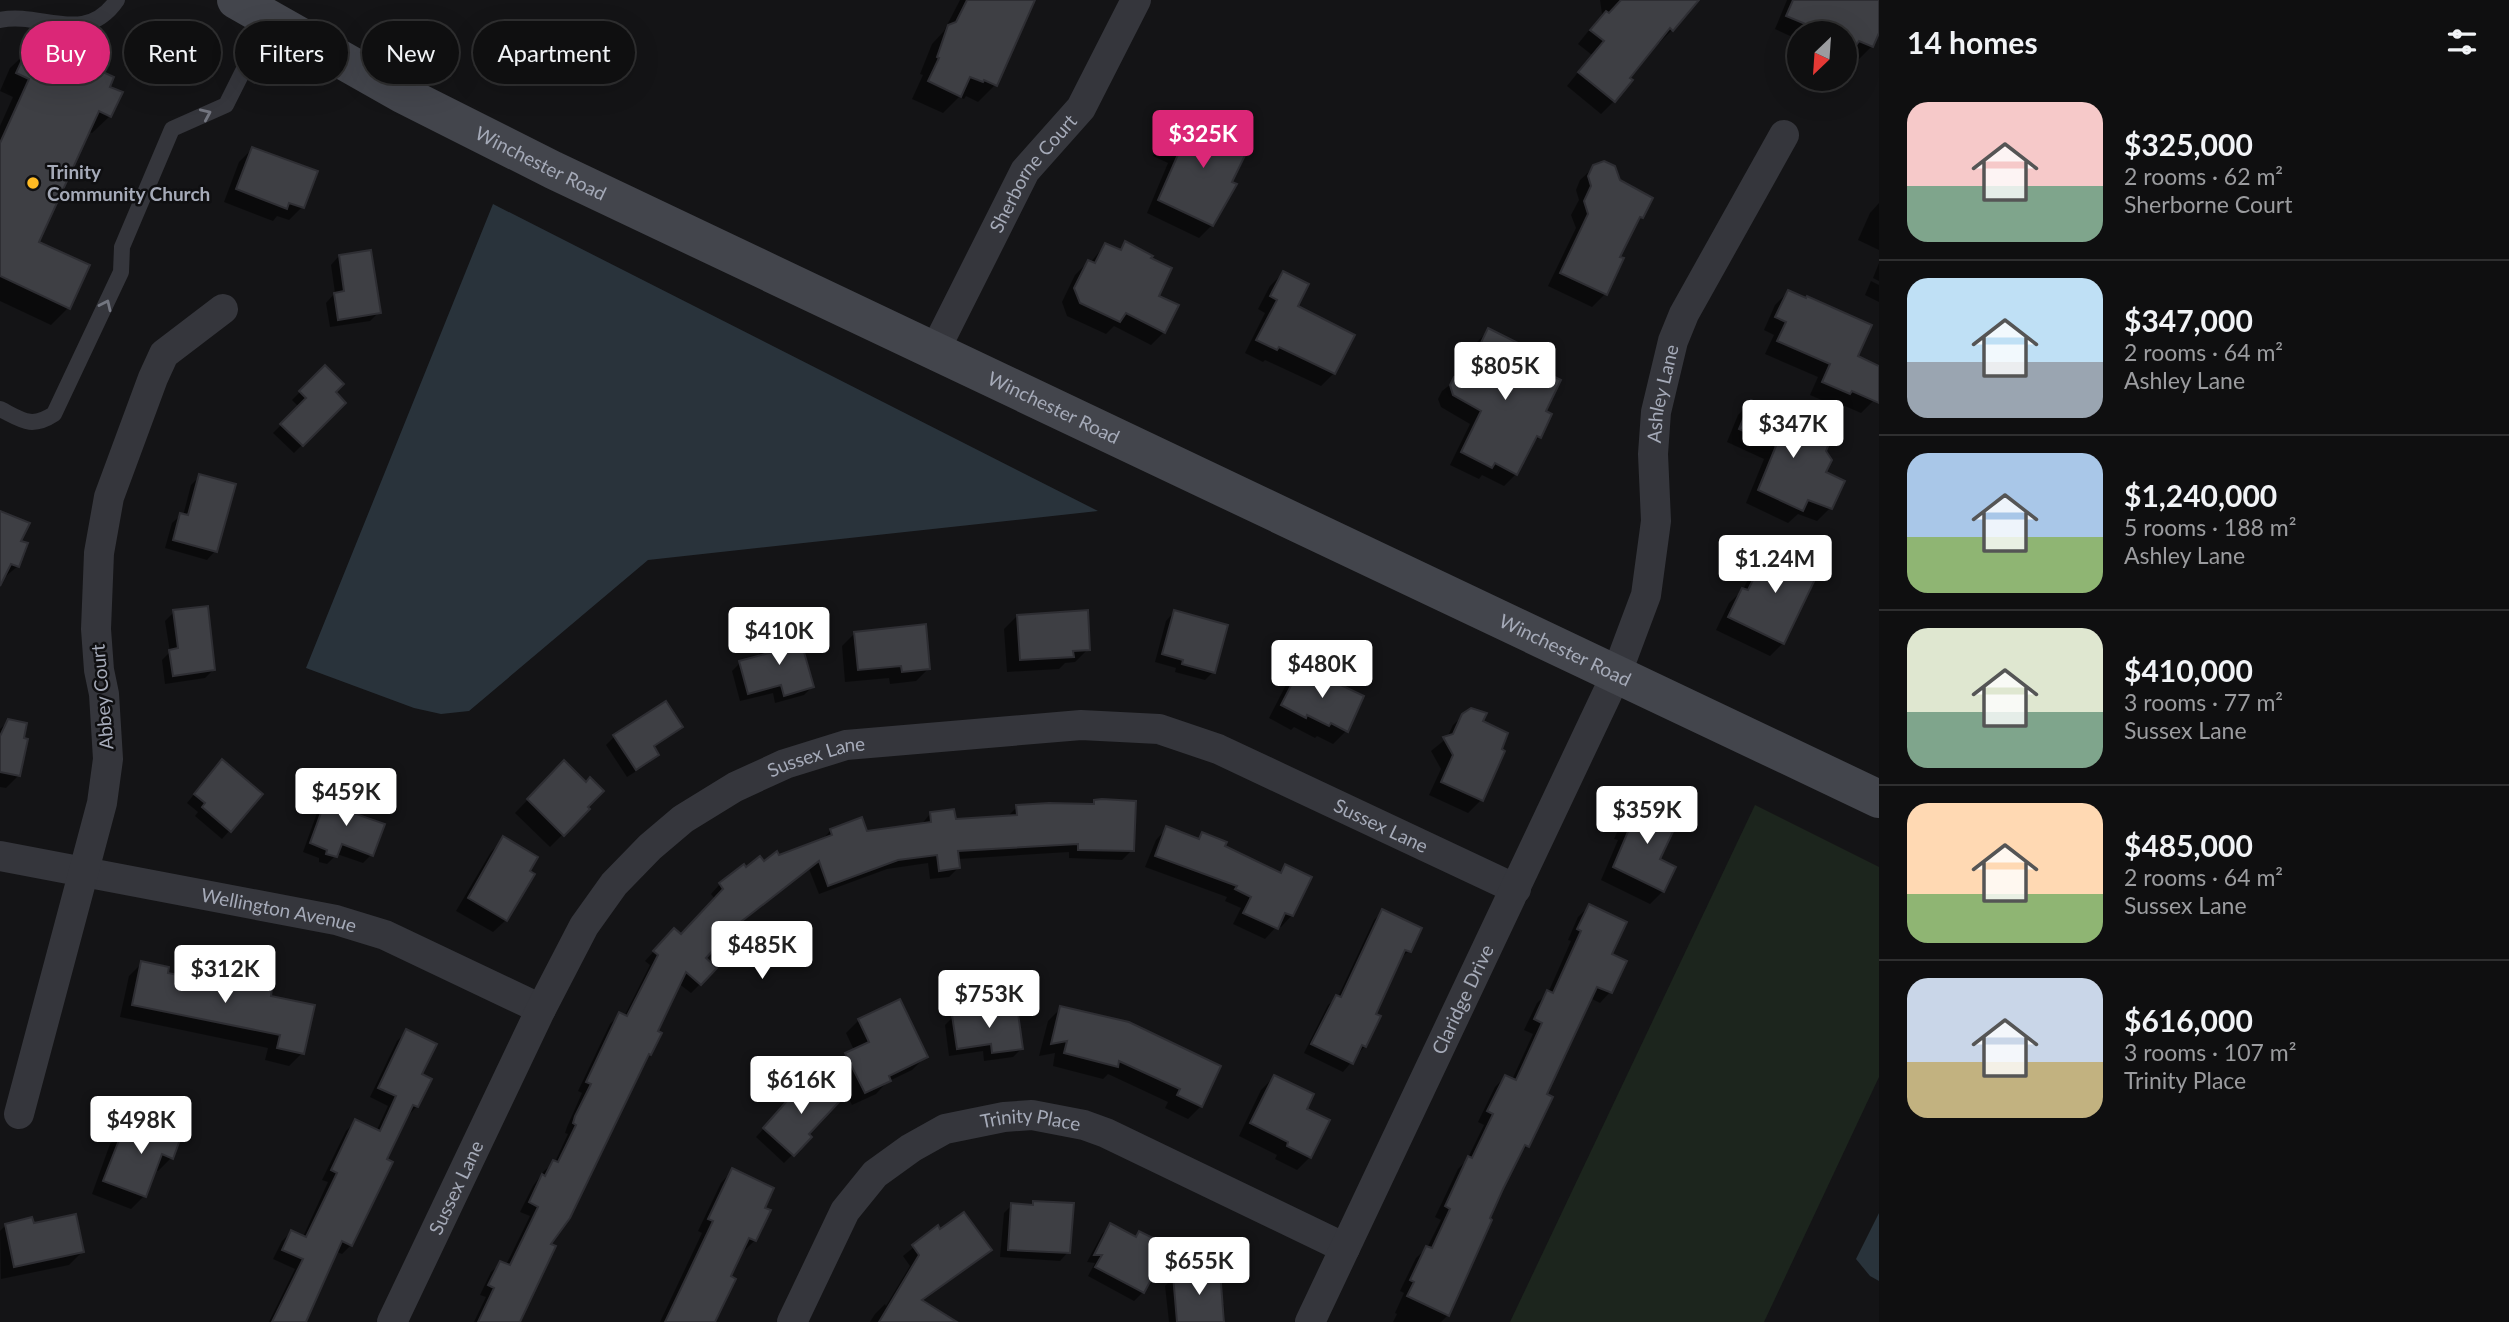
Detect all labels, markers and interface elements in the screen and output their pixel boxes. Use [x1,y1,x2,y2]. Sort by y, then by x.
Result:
chip: Buy [21,21,110,84]
chip: Rent [124,21,221,84]
chip: Filters [235,21,348,84]
chip: New [362,21,459,84]
chip: Apartment [473,21,635,84]
north arrow [1787,21,1857,91]
map controls [1787,21,1857,91]
icon: filters [2443,23,2481,61]
text: 14 homes [1907,24,2038,60]
one-way arrow [199,108,211,122]
street label: Sherborne Court [984,109,1081,236]
pin: $325K [1154,110,1252,170]
text: $325K [1168,119,1238,147]
street label: Winchester Road [472,121,610,205]
text: $325,000 [2124,126,2253,162]
icon: home [1963,130,2047,214]
place label: Trinity Community Church [47,160,210,205]
text: 2 rooms · 62 m² [2124,162,2283,190]
marker: Trinity Community Church [25,175,41,191]
text: Sherborne Court [2124,190,2292,218]
one-way arrow [97,300,111,312]
text: $347,000 [2124,302,2253,338]
icon: home [1963,306,2047,390]
text: 2 rooms · 64 m² [2124,338,2283,366]
pin: $805K [1456,342,1554,402]
street label: Ashley Lane [1642,342,1683,444]
text: $805K [1470,351,1540,379]
street label: Winchester Road [984,366,1124,448]
text: Ashley Lane [2124,366,2245,394]
pin: $347K [1744,400,1842,460]
text: $347K [1758,409,1828,437]
text: $1,240,000 [2124,477,2277,513]
icon: home [1963,481,2047,565]
text: 5 rooms · 188 m² [2124,513,2296,541]
pin: $1.24M [1718,536,1832,595]
text: Ashley Lane [2124,541,2245,569]
text: $1.24M [1735,544,1815,572]
pin: $410K [730,608,828,667]
street label: Winchester Road [1496,609,1635,691]
text: $410K [744,616,814,644]
pin: $480K [1273,640,1371,700]
street label: Abbey Court [85,643,118,751]
text: $480K [1287,649,1357,677]
text: $410,000 [2124,652,2253,688]
icon: home [1963,656,2047,740]
text: 3 rooms · 77 m² [2124,688,2283,716]
text: Sussex Lane [2124,716,2247,744]
street label: Sussex Lane [763,731,866,782]
pin: $459K [297,768,395,828]
text: $459K [311,777,381,805]
pin: $359K [1598,786,1696,846]
street label: Sussex Lane [1330,793,1432,857]
text: $359K [1612,795,1682,823]
text: $485,000 [2124,827,2253,863]
icon: home [1963,831,2047,915]
text: 2 rooms · 64 m² [2124,863,2283,891]
street label: Wellington Avenue [199,883,360,937]
text: Sussex Lane [2124,891,2247,919]
pin: $485K [713,922,811,981]
text: $485K [727,930,797,958]
street label: Claridge Drive [1426,940,1498,1058]
pin: $312K [176,946,274,1005]
text: $312K [190,954,260,982]
pin: $753K [940,970,1038,1030]
text: $753K [954,979,1024,1007]
text: $616,000 [2124,1002,2253,1038]
icon: home [1963,1006,2047,1090]
text: 3 rooms · 107 m² [2124,1038,2296,1066]
pin: $616K [752,1056,850,1116]
text: $616K [766,1065,836,1093]
text: Trinity Place [2124,1066,2246,1094]
pin: $498K [92,1096,190,1156]
street label: Trinity Place [978,1103,1083,1135]
text: $498K [106,1105,176,1133]
street label: Sussex Lane [423,1137,488,1238]
pin: $655K [1150,1238,1248,1297]
text: $655K [1164,1246,1234,1274]

